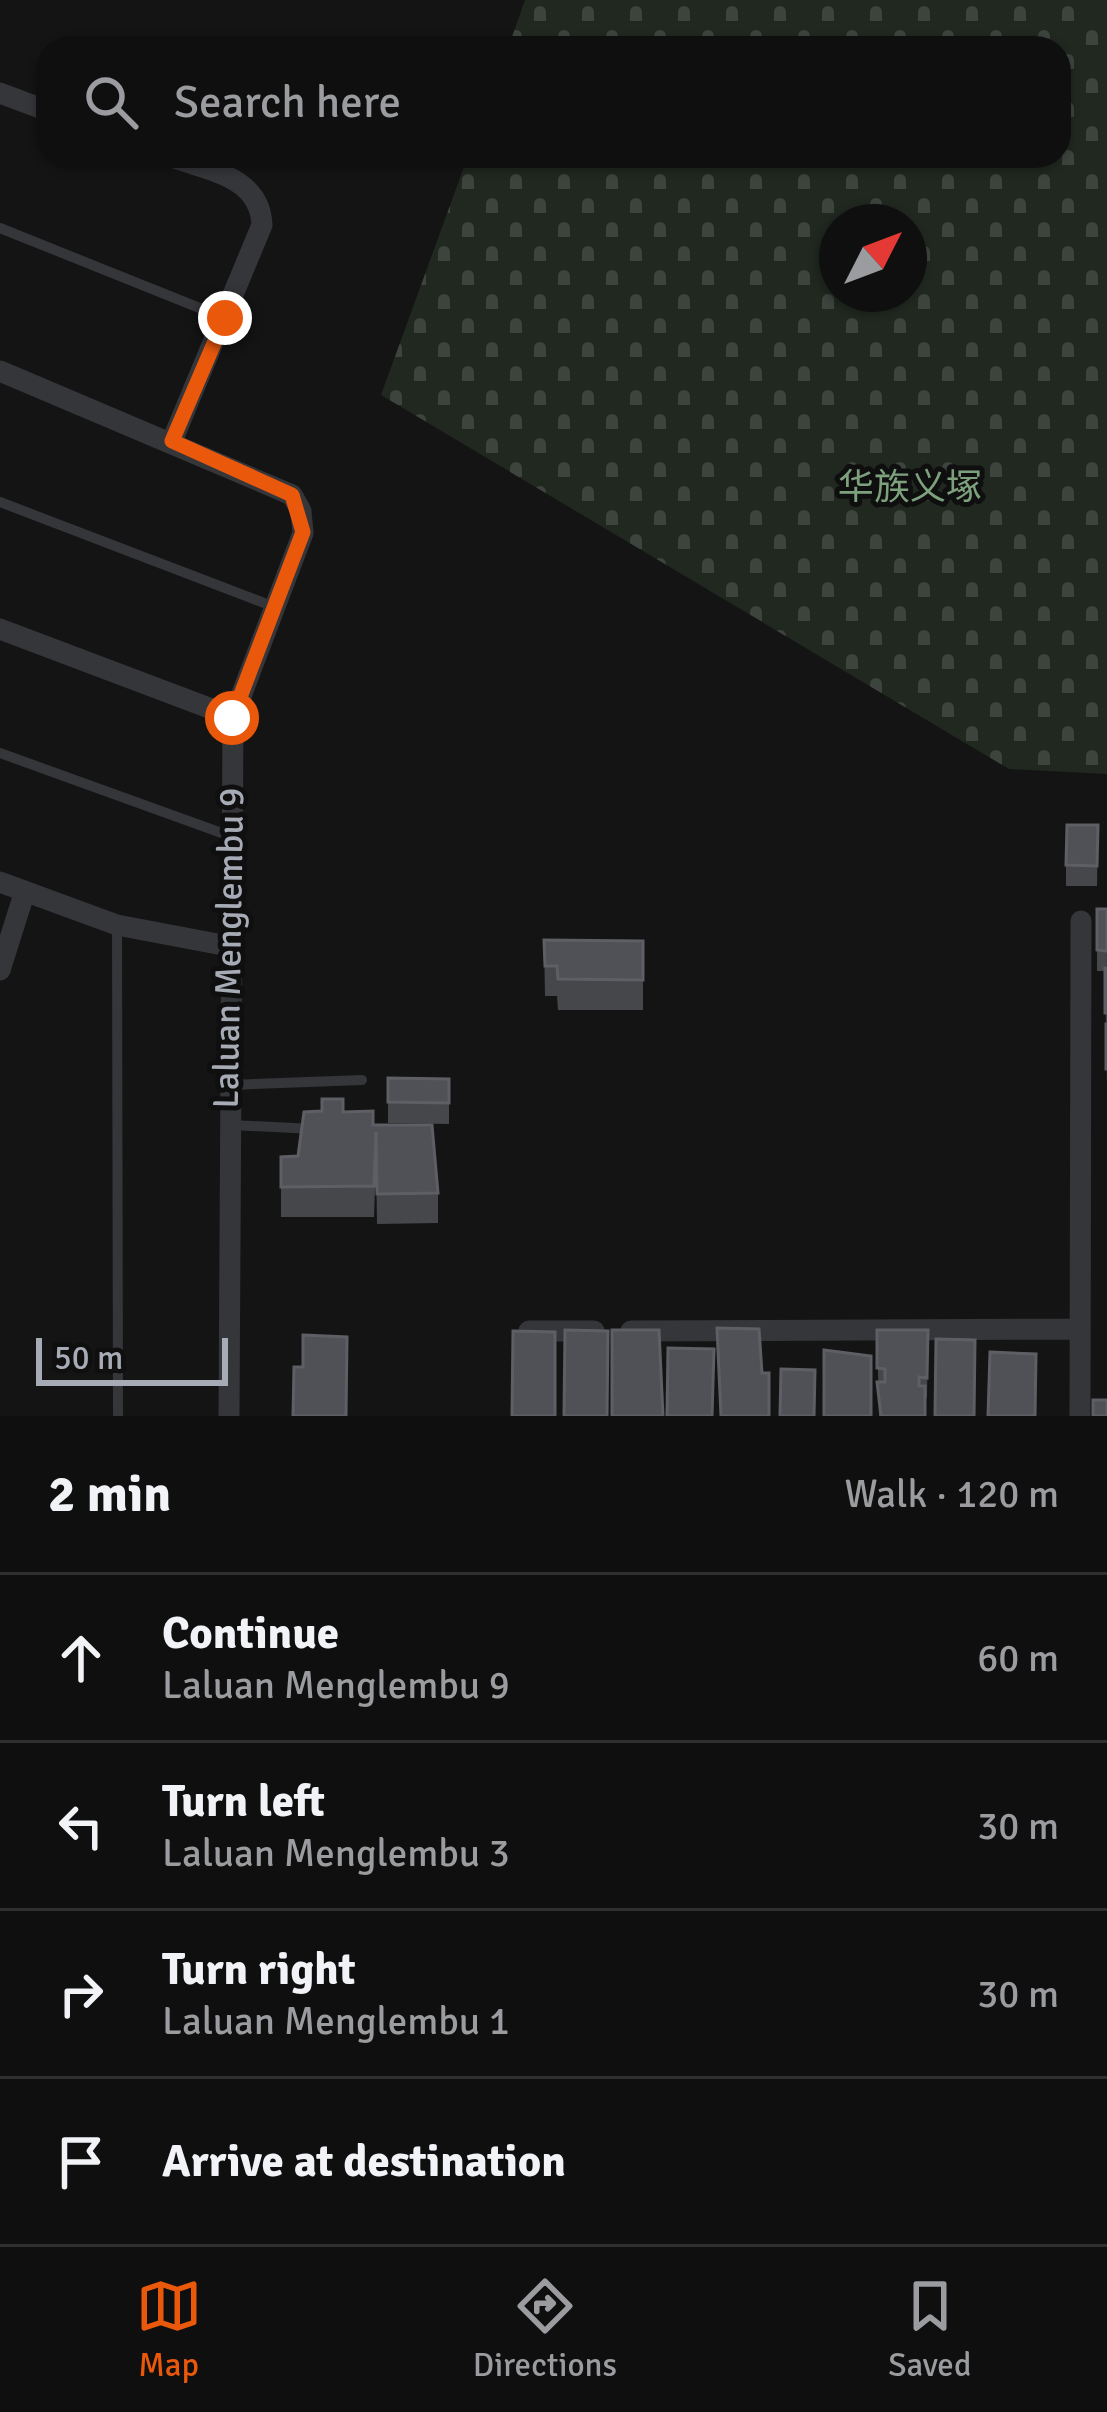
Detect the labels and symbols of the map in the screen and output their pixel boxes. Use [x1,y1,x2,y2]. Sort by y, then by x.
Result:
north arrow [819,204,927,312]
route end [198,291,252,345]
park label: 华族义塚 [838,465,982,510]
route start [205,691,259,745]
street label: Laluan Menglembu 9 [204,787,254,1109]
scale bar [36,1332,228,1385]

